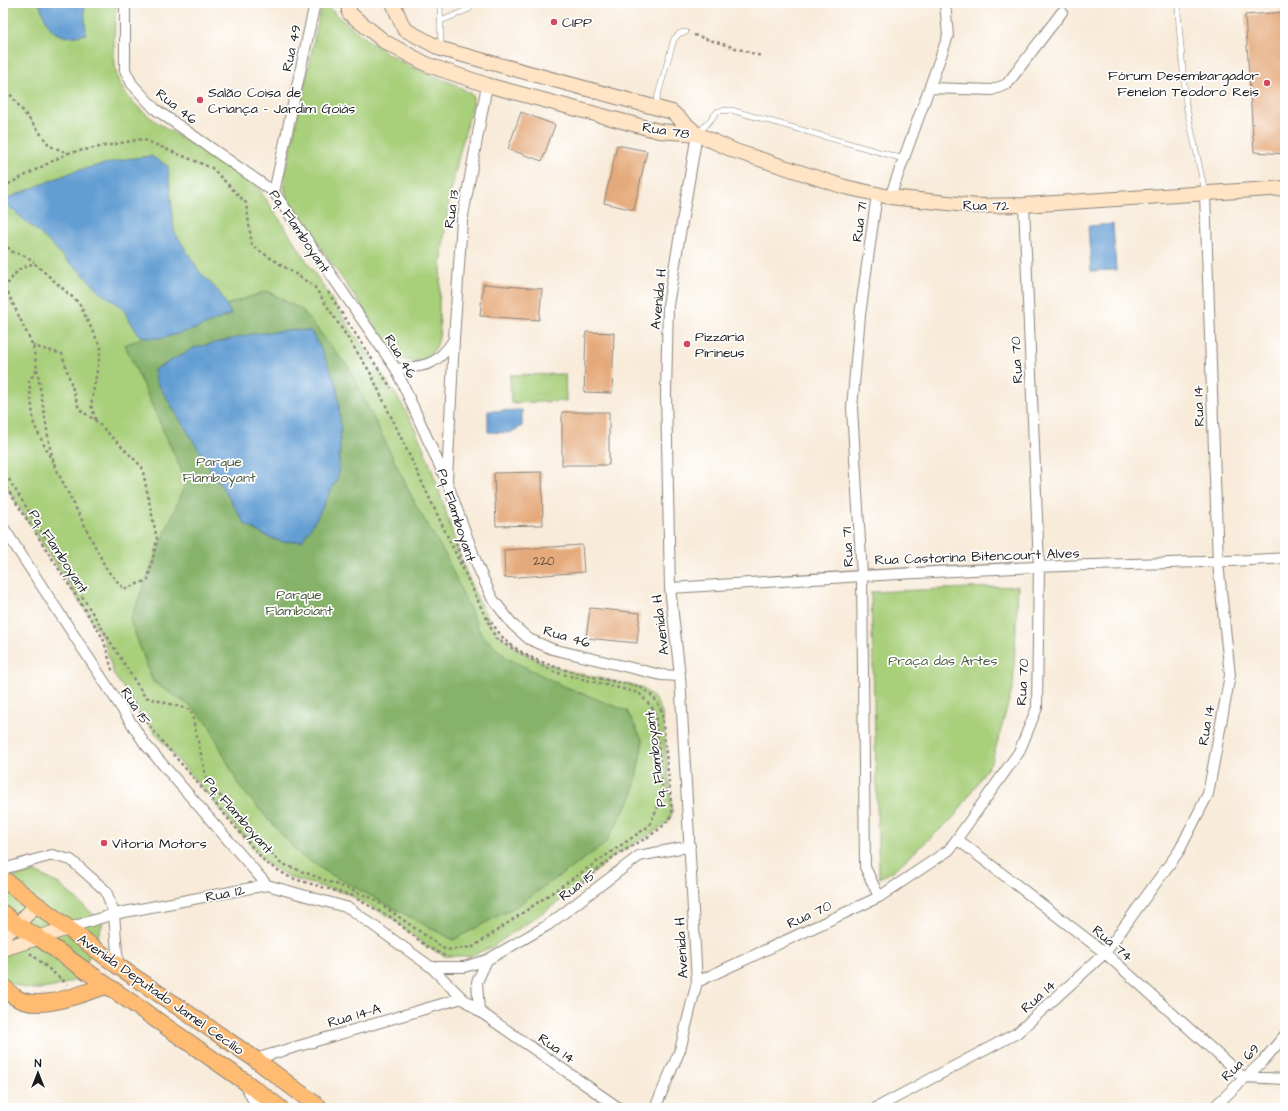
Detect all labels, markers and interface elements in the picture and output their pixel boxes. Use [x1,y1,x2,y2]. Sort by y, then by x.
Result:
place label: CIPP [562,13,592,33]
marker: CIPP [549,17,559,27]
street label: Rua 49 [277,23,307,73]
place label: Fórum Desembargador Fenelon Teodoro Reis [1108,66,1259,102]
marker: Fórum Desembargador Fenelon Teodoro Reis [1262,78,1272,88]
place label: Salão Coisa de Criança - Jardim Goiás [208,83,355,119]
street label: Rua 46 [151,84,202,130]
marker: Salão Coisa de Criança - Jardim Goiás [195,95,205,105]
street label: Rua 78 [641,117,691,145]
street label: Pq. Flamboyant [264,186,335,278]
street label: Rua 13 [439,189,465,230]
street label: Rua 72 [963,196,1009,216]
street label: Rua 71 [847,201,873,243]
street label: Avenida H [646,267,672,331]
place label: Pizzaria Pirineus [695,327,745,363]
street label: Rua 46 [379,331,421,382]
street label: Rua 70 [1006,336,1028,384]
marker: Pizzaria Pirineus [682,339,692,349]
street label: Rua 14 [1188,385,1210,427]
park label: Parque Flamboyant [182,452,256,488]
street label: Pq. Flamboyant [432,466,481,565]
street label: Pq. Flamboyant [23,506,93,598]
street label: Rua 71 [837,526,859,568]
street label: Rua Castorina Bitencourt Alves [874,543,1080,571]
house number: 220 [533,553,555,570]
park label: Parque Flamboiant [265,585,333,621]
street label: Avenida H [647,593,675,657]
street label: Rua 46 [541,621,593,653]
park label: Praça das Artes [888,651,998,671]
street label: Rua 70 [1012,658,1034,706]
street label: Rua 15 [115,684,155,729]
street label: Rua 14 [1194,703,1220,747]
street label: Pq. Flamboyant [640,709,672,808]
street label: Pq. Flamboyant [199,773,278,859]
place label: Vitoria Motors [112,834,207,854]
marker: Vitoria Motors [99,838,109,848]
street label: Rua 15 [555,865,600,906]
street label: Rua 12 [204,880,247,908]
street label: Rua 70 [784,896,835,934]
street label: Avenida H [670,916,694,979]
street label: Rua 74 [1088,921,1138,967]
street label: Avenida Deputado Jamel Cecílio [73,929,248,1060]
street label: Rua 14 [1017,975,1061,1018]
street label: Rua 14-A [325,999,383,1033]
street label: Rua 14 [534,1029,579,1069]
street label: Rua 69 [1217,1039,1264,1086]
north arrow [18,1053,58,1093]
text: N [35,1056,42,1071]

